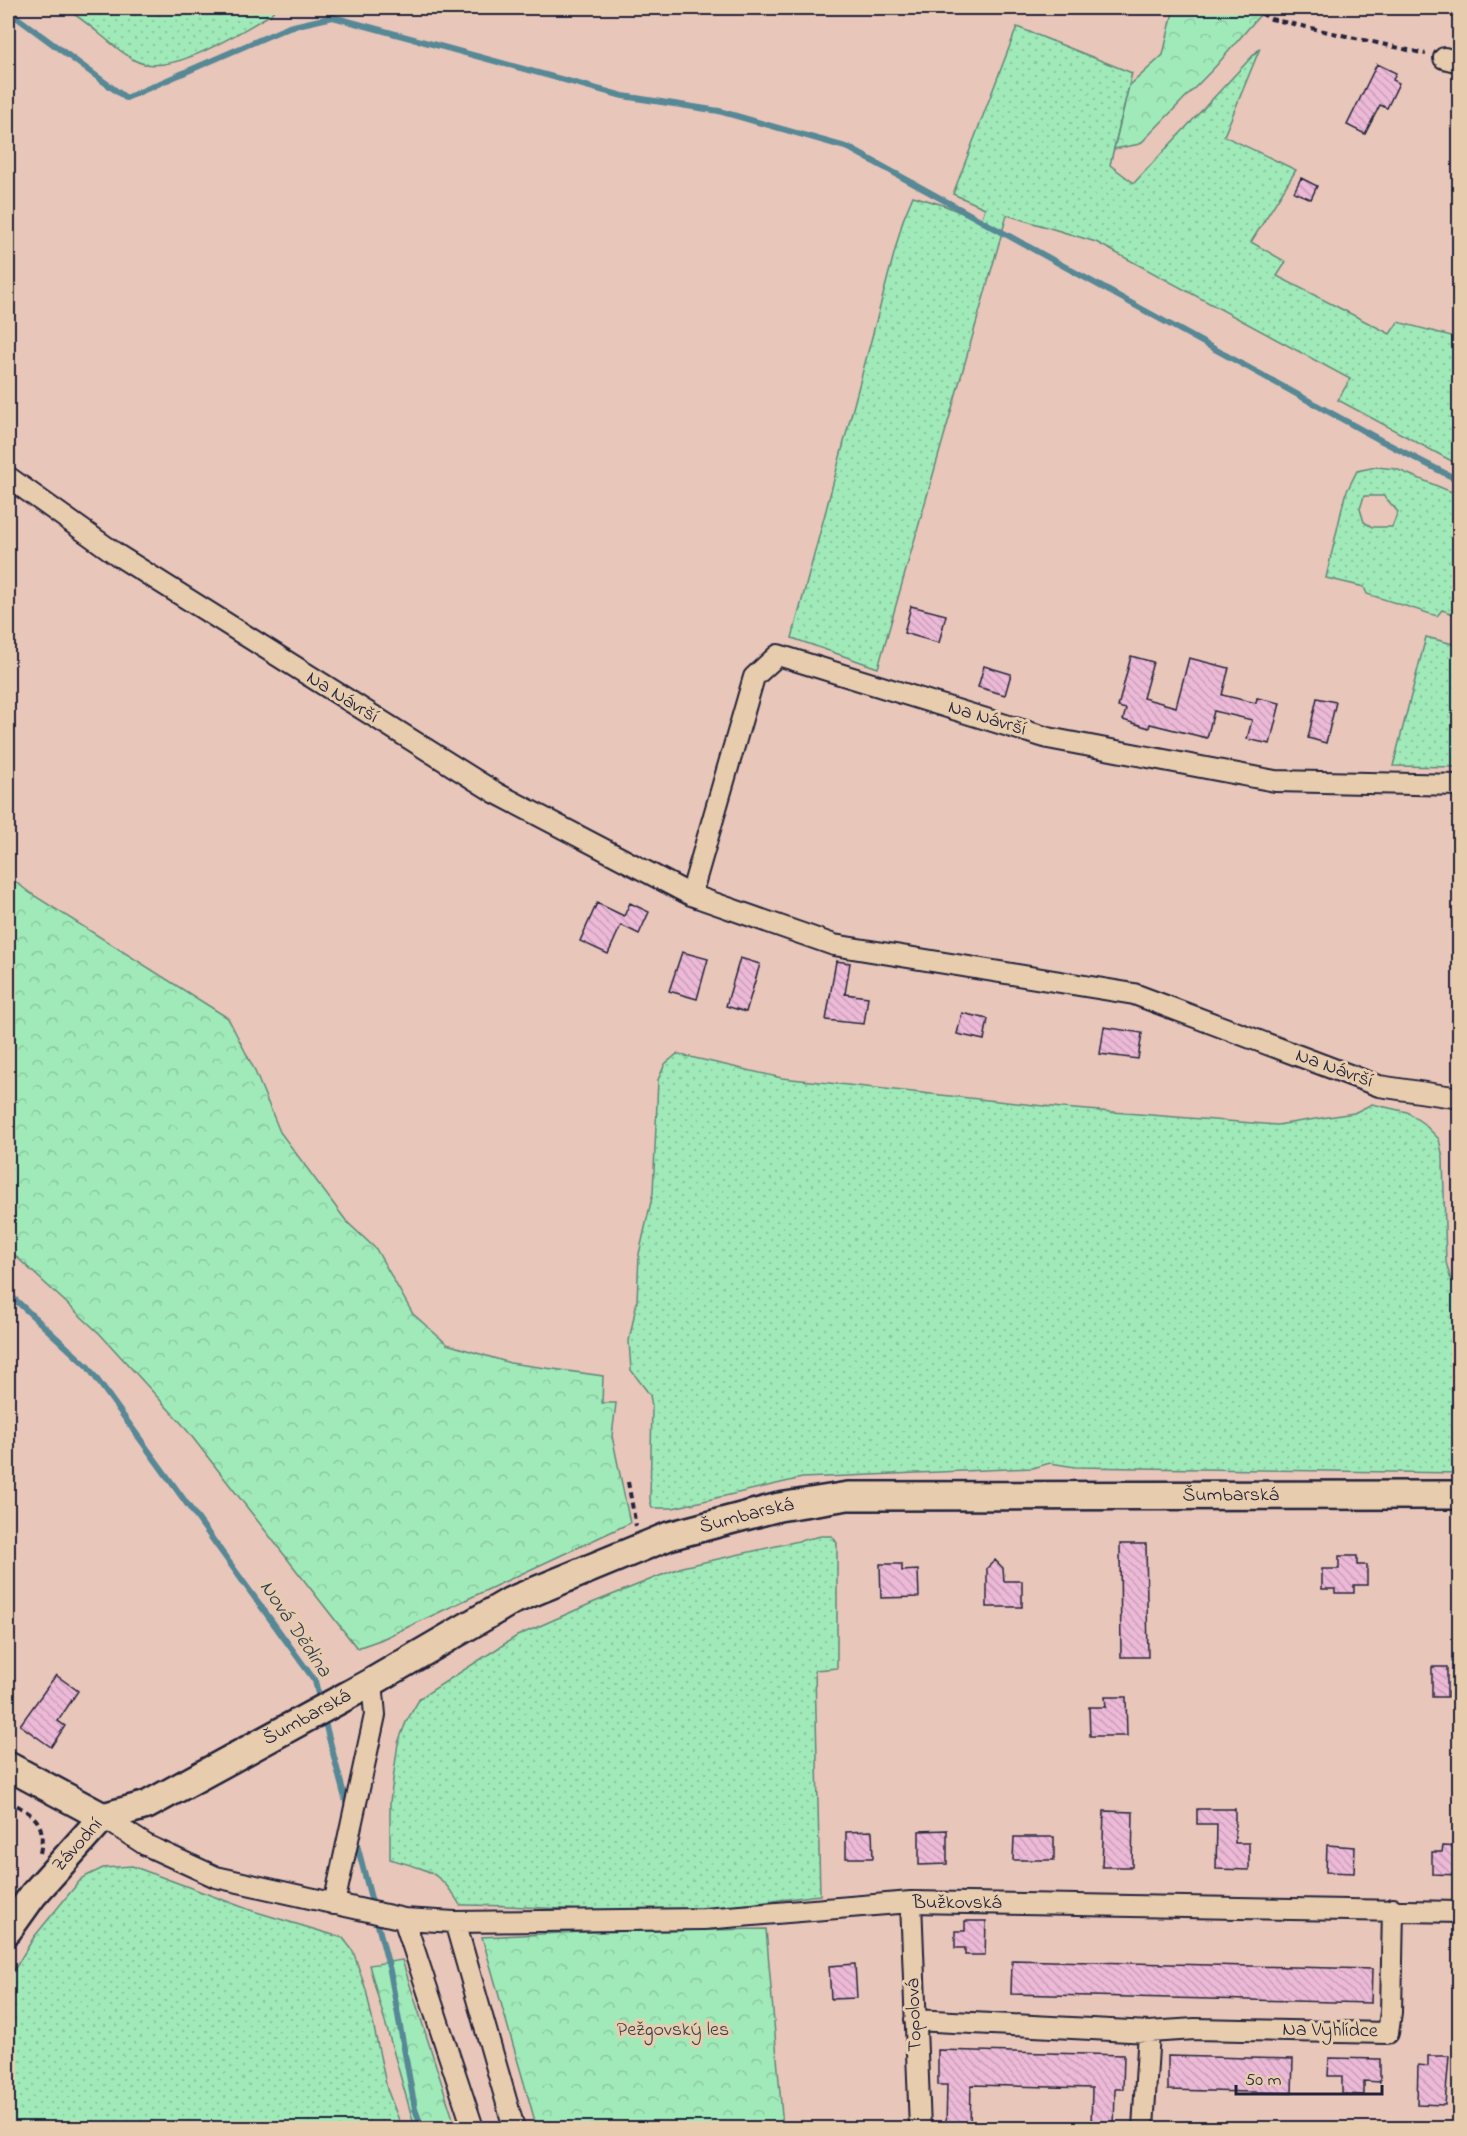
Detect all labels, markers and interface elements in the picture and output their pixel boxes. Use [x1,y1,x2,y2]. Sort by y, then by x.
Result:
street label: Na Návrší [300,664,384,732]
street label: Na Návrší [944,693,1030,745]
street label: Na Návrší [1291,1042,1377,1096]
street label: Šumbarská [1182,1481,1279,1510]
street label: Šumbarská [696,1490,796,1542]
water label: Nová Dědina [251,1575,339,1684]
street label: Šumbarská [258,1682,356,1753]
street label: Závodní [45,1812,110,1879]
street label: Bužkovská [911,1889,1002,1918]
street label: Topolová [899,1978,931,2052]
park label: Pežgovský les [617,2016,729,2046]
street label: Na Vyhlídce [1282,2016,1378,2046]
scale bar [1236,2058,1382,2096]
text: 50 m [1245,2068,1282,2094]

